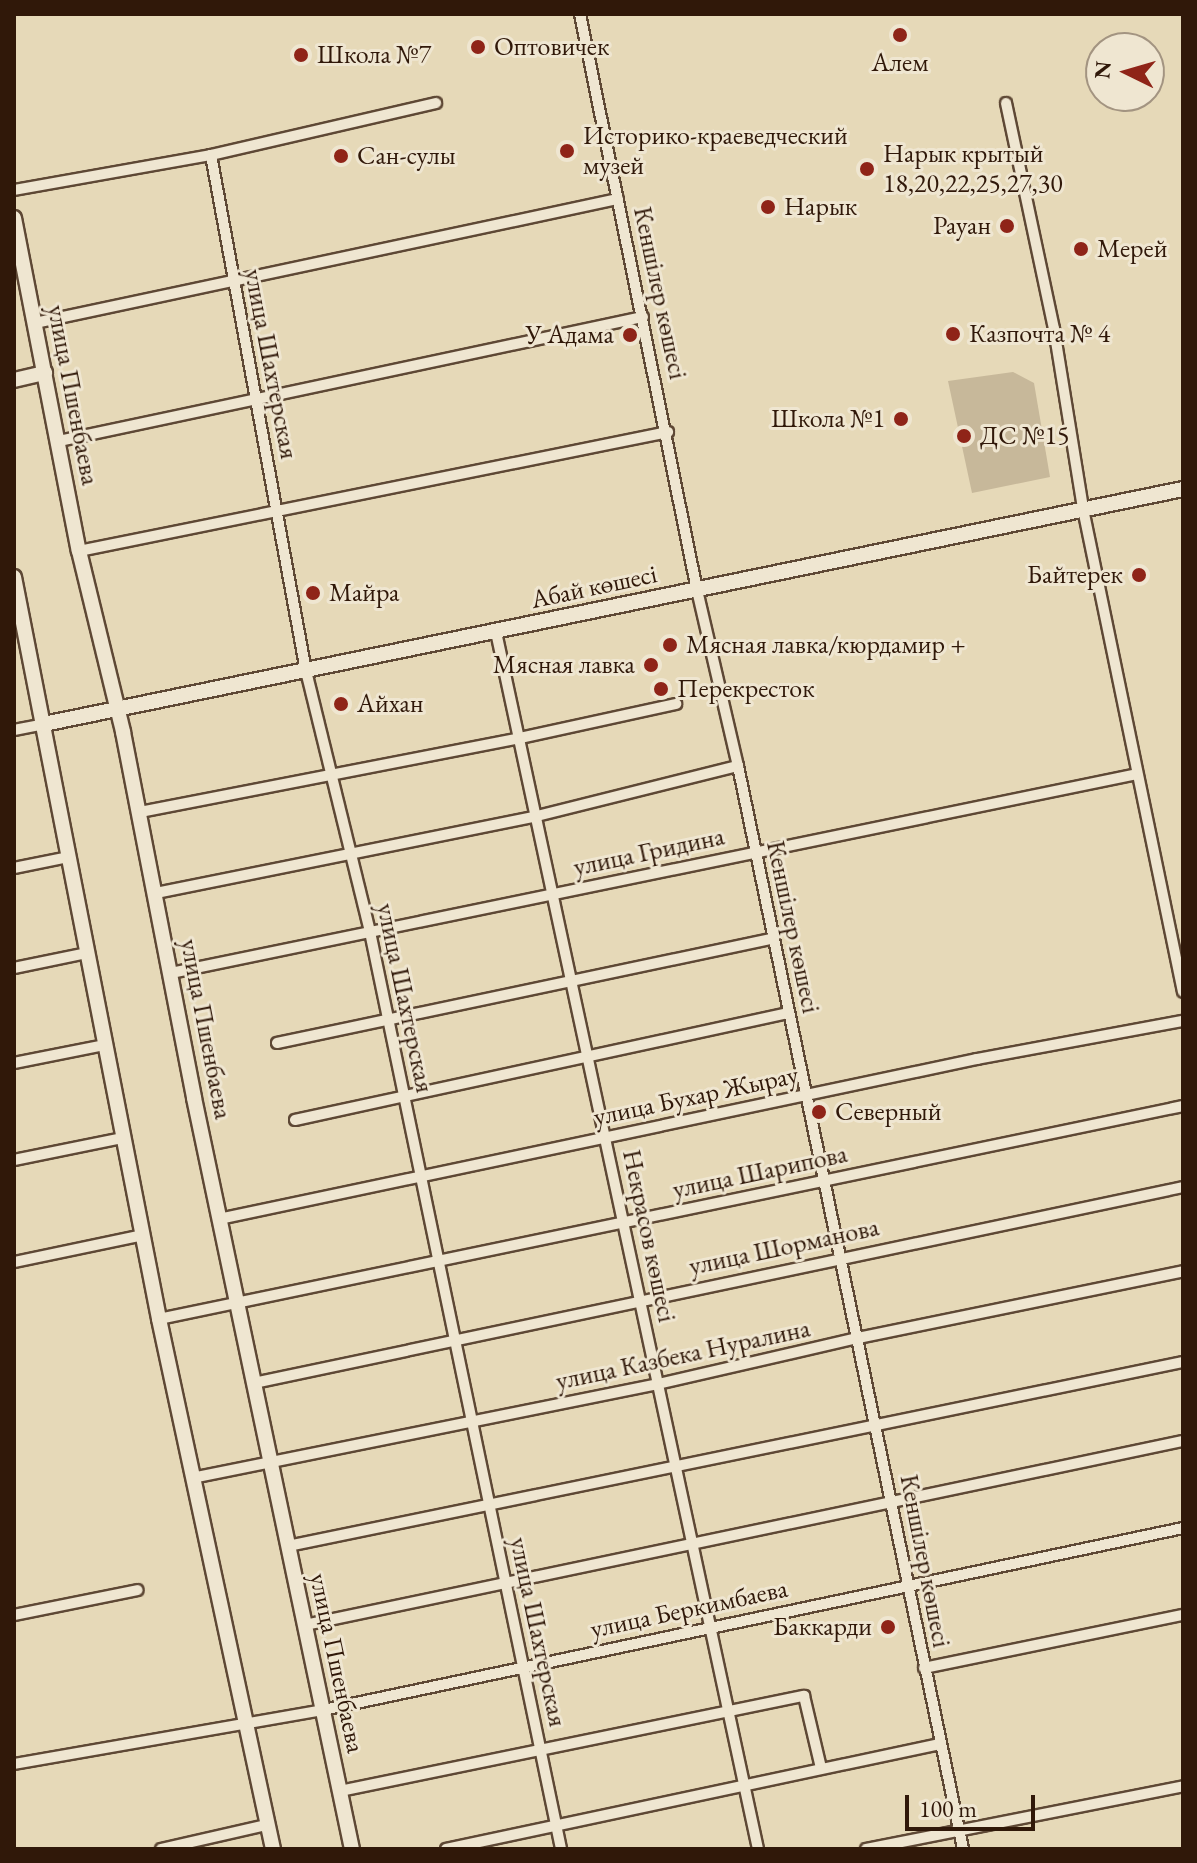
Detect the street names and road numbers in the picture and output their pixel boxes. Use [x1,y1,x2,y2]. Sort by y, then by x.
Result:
street label: Кеншілер көшесі [626,204,694,382]
street label: улица Шахтерская [237,266,305,462]
street label: улица Пшенбаева [40,302,106,488]
street label: Абай көшесі [528,558,660,616]
street label: улица Гридина [571,821,727,883]
street label: Кеншілер көшесі [759,838,827,1016]
street label: улица Шахтерская [370,900,440,1096]
street label: улица Пшенбаева [173,936,239,1122]
street label: улица Бухар Жырау [591,1059,801,1133]
street label: улица Шарипова [670,1138,850,1206]
street label: Некрасов көшесі [615,1147,683,1325]
street label: улица Шорманова [686,1212,882,1282]
street label: улица Казбека Нуралина [553,1313,813,1397]
street label: Кеншілер көшесі [893,1472,957,1650]
street label: улица Шахтерская [503,1534,573,1730]
street label: улица Пшенбаева [303,1570,371,1756]
street label: улица Беркимбаева [588,1573,790,1645]

